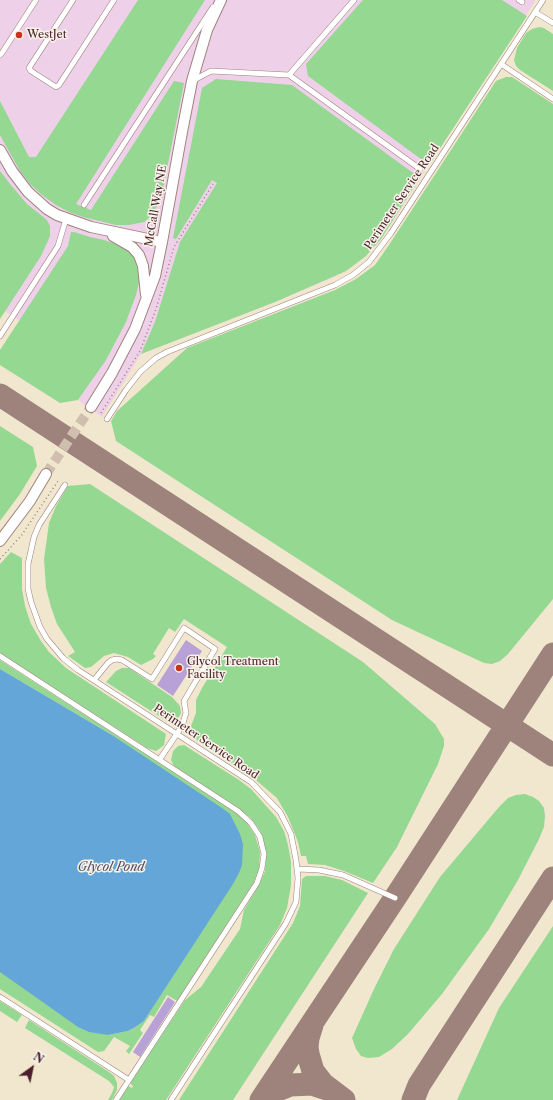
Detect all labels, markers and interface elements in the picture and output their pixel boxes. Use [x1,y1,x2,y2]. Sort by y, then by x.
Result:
place label: WestJet [27,28,67,42]
marker: WestJet [14,30,24,40]
street label: Perimeter Service Road [362,142,442,252]
street label: McCall Way NE [142,164,170,248]
place label: Glycol Treatment Facility [187,655,279,681]
marker: Glycol Treatment Facility [174,663,184,673]
street label: Perimeter Service Road [151,702,261,782]
water label: Glycol Pond [78,861,144,875]
north arrow [12,1048,52,1088]
text: N [31,1049,46,1066]

